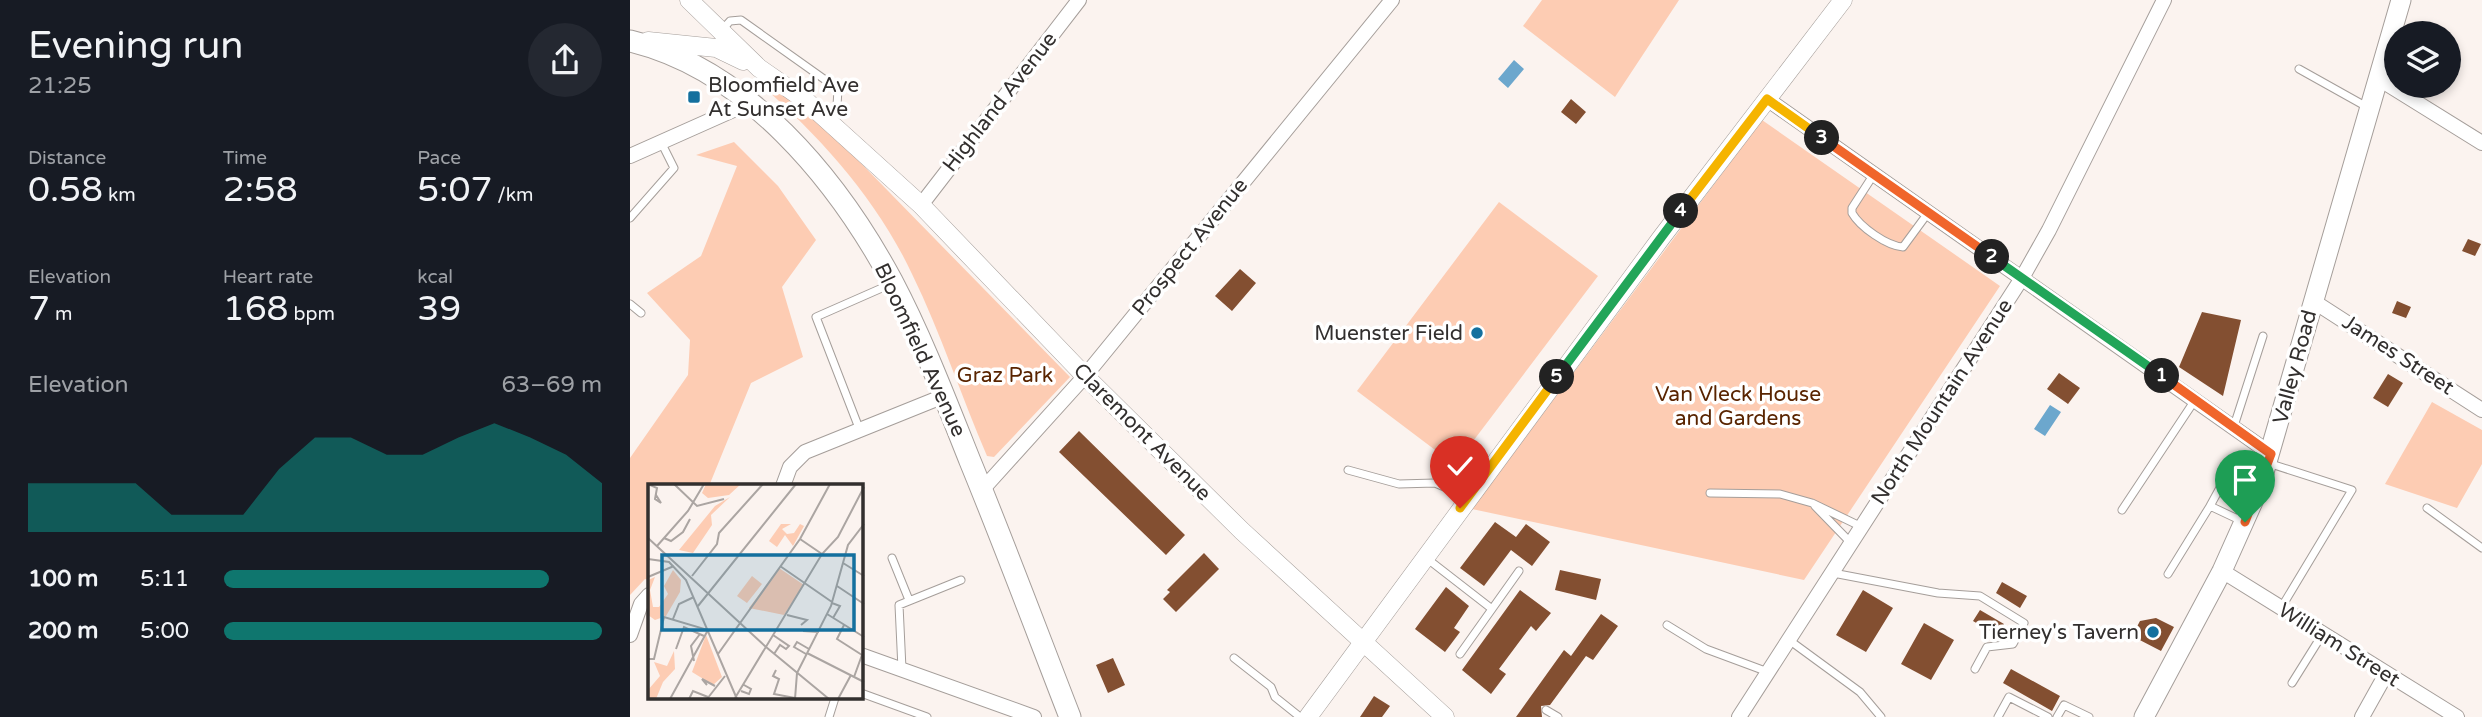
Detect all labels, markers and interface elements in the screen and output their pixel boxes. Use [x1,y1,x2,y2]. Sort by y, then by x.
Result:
map controls [2384,21,2461,98]
button: layers [2384,21,2461,98]
text: Evening run [28,23,243,69]
button: share [528,23,602,97]
street label: Highland Avenue [938,27,1062,177]
text: 21:25 [28,72,92,100]
place label: Bloomfield Ave At Sunset Ave [708,73,859,122]
marker: Bloomfield Ave At Sunset Ave [686,89,702,105]
pin: 3 [1804,120,1840,156]
text: 3 [1816,126,1827,148]
text: Distance [28,147,106,169]
text: Time [223,147,267,169]
text: Pace [417,147,461,169]
text: 0.58 [28,169,103,211]
text: 2:58 [223,169,298,211]
text: 5:07 [417,169,492,211]
street label: Prospect Avenue [1127,173,1253,321]
text: km [103,184,136,206]
text: /km [492,184,534,206]
pin: 4 [1664,194,1698,228]
text: 4 [1675,199,1686,221]
pin: 2 [1974,240,2010,274]
text: 2 [1986,245,1997,267]
street label: Bloomfield Avenue [869,259,971,441]
text: Elevation [28,266,111,288]
text: Heart rate [223,266,313,288]
text: kcal [417,266,453,288]
text: 7 [28,288,50,330]
text: 168 [223,288,289,330]
text: 39 [417,288,461,330]
street label: North Mountain Avenue [1866,294,2018,510]
text: m [50,303,72,325]
text: bpm [289,303,335,325]
street label: Valley Road [2268,307,2322,427]
street label: James Street [2337,310,2459,400]
place label: Muenster Field [1314,321,1463,346]
marker: Muenster Field [1469,325,1485,341]
street label: Claremont Avenue [1068,358,1216,506]
pin: 1 [2144,358,2180,394]
pin: 5 [1539,360,1574,394]
park label: Graz Park [957,363,1053,388]
text: 1 [2156,364,2167,386]
text: 5 [1551,365,1562,387]
text: Elevation [28,371,129,399]
text: 63–69 m [501,371,602,399]
park label: Van Vleck House and Gardens [1655,382,1821,431]
pin [1430,436,1490,508]
icon: check [1441,447,1479,485]
pin [2215,450,2275,522]
icon: arrive [2226,461,2264,499]
inset map [648,484,863,700]
text: 100 m [28,565,98,593]
text: 5:11 [140,565,189,593]
street label: William Street [2274,598,2404,692]
text: 200 m [28,617,98,645]
text: 5:00 [140,617,189,645]
place label: Tierney's Tavern [1979,620,2139,645]
marker: Tierney's Tavern [2145,624,2161,640]

